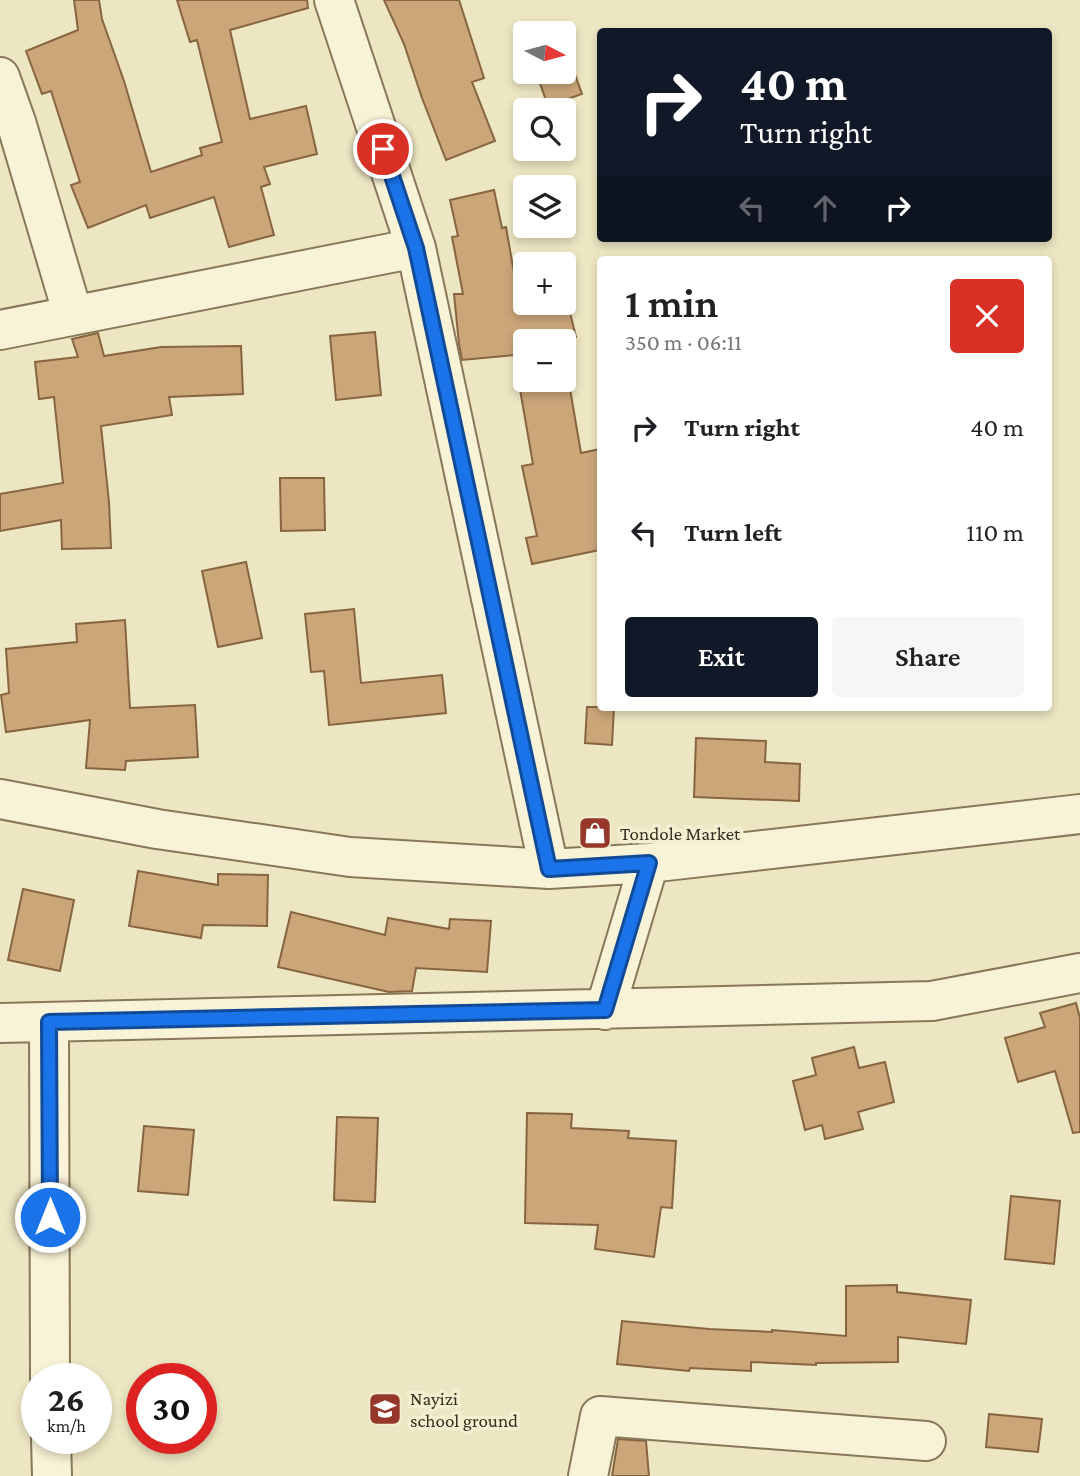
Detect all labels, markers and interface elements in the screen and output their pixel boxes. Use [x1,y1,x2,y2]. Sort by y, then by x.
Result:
north arrow [513,21,576,84]
map controls [513,21,576,392]
icon: right [625,56,716,147]
text: 40 m [740,56,847,111]
button: search [513,98,576,161]
text: Turn right [740,114,872,150]
pin [353,119,413,179]
icon: arrive [364,130,402,168]
button: layers [513,175,576,238]
icon: left [733,189,771,227]
icon: ahead [806,189,844,227]
icon: right [879,189,917,227]
button: + [513,252,576,315]
text: 1 min [625,279,718,326]
button: close [950,279,1024,353]
button: − [513,329,576,392]
text: 350 m · 06:11 [625,329,742,355]
icon: right [625,409,663,447]
text: Turn right [684,413,800,442]
text: 40 m [970,413,1024,442]
icon: left [625,514,663,552]
text: Turn left [684,518,782,547]
text: 110 m [966,518,1024,547]
button: Exit [625,617,818,697]
button: Share [832,617,1024,697]
shop icon: Tondole Market [576,814,614,852]
place label: Tondole Market [620,823,741,844]
position arrow [13,1180,87,1254]
speed limit sign: 30 [126,1363,217,1454]
text: 26 [48,1380,85,1419]
place label: Nayizi school ground [410,1388,518,1431]
school or university icon: Nayizi school ground [366,1390,404,1428]
text: km/h [47,1416,86,1436]

